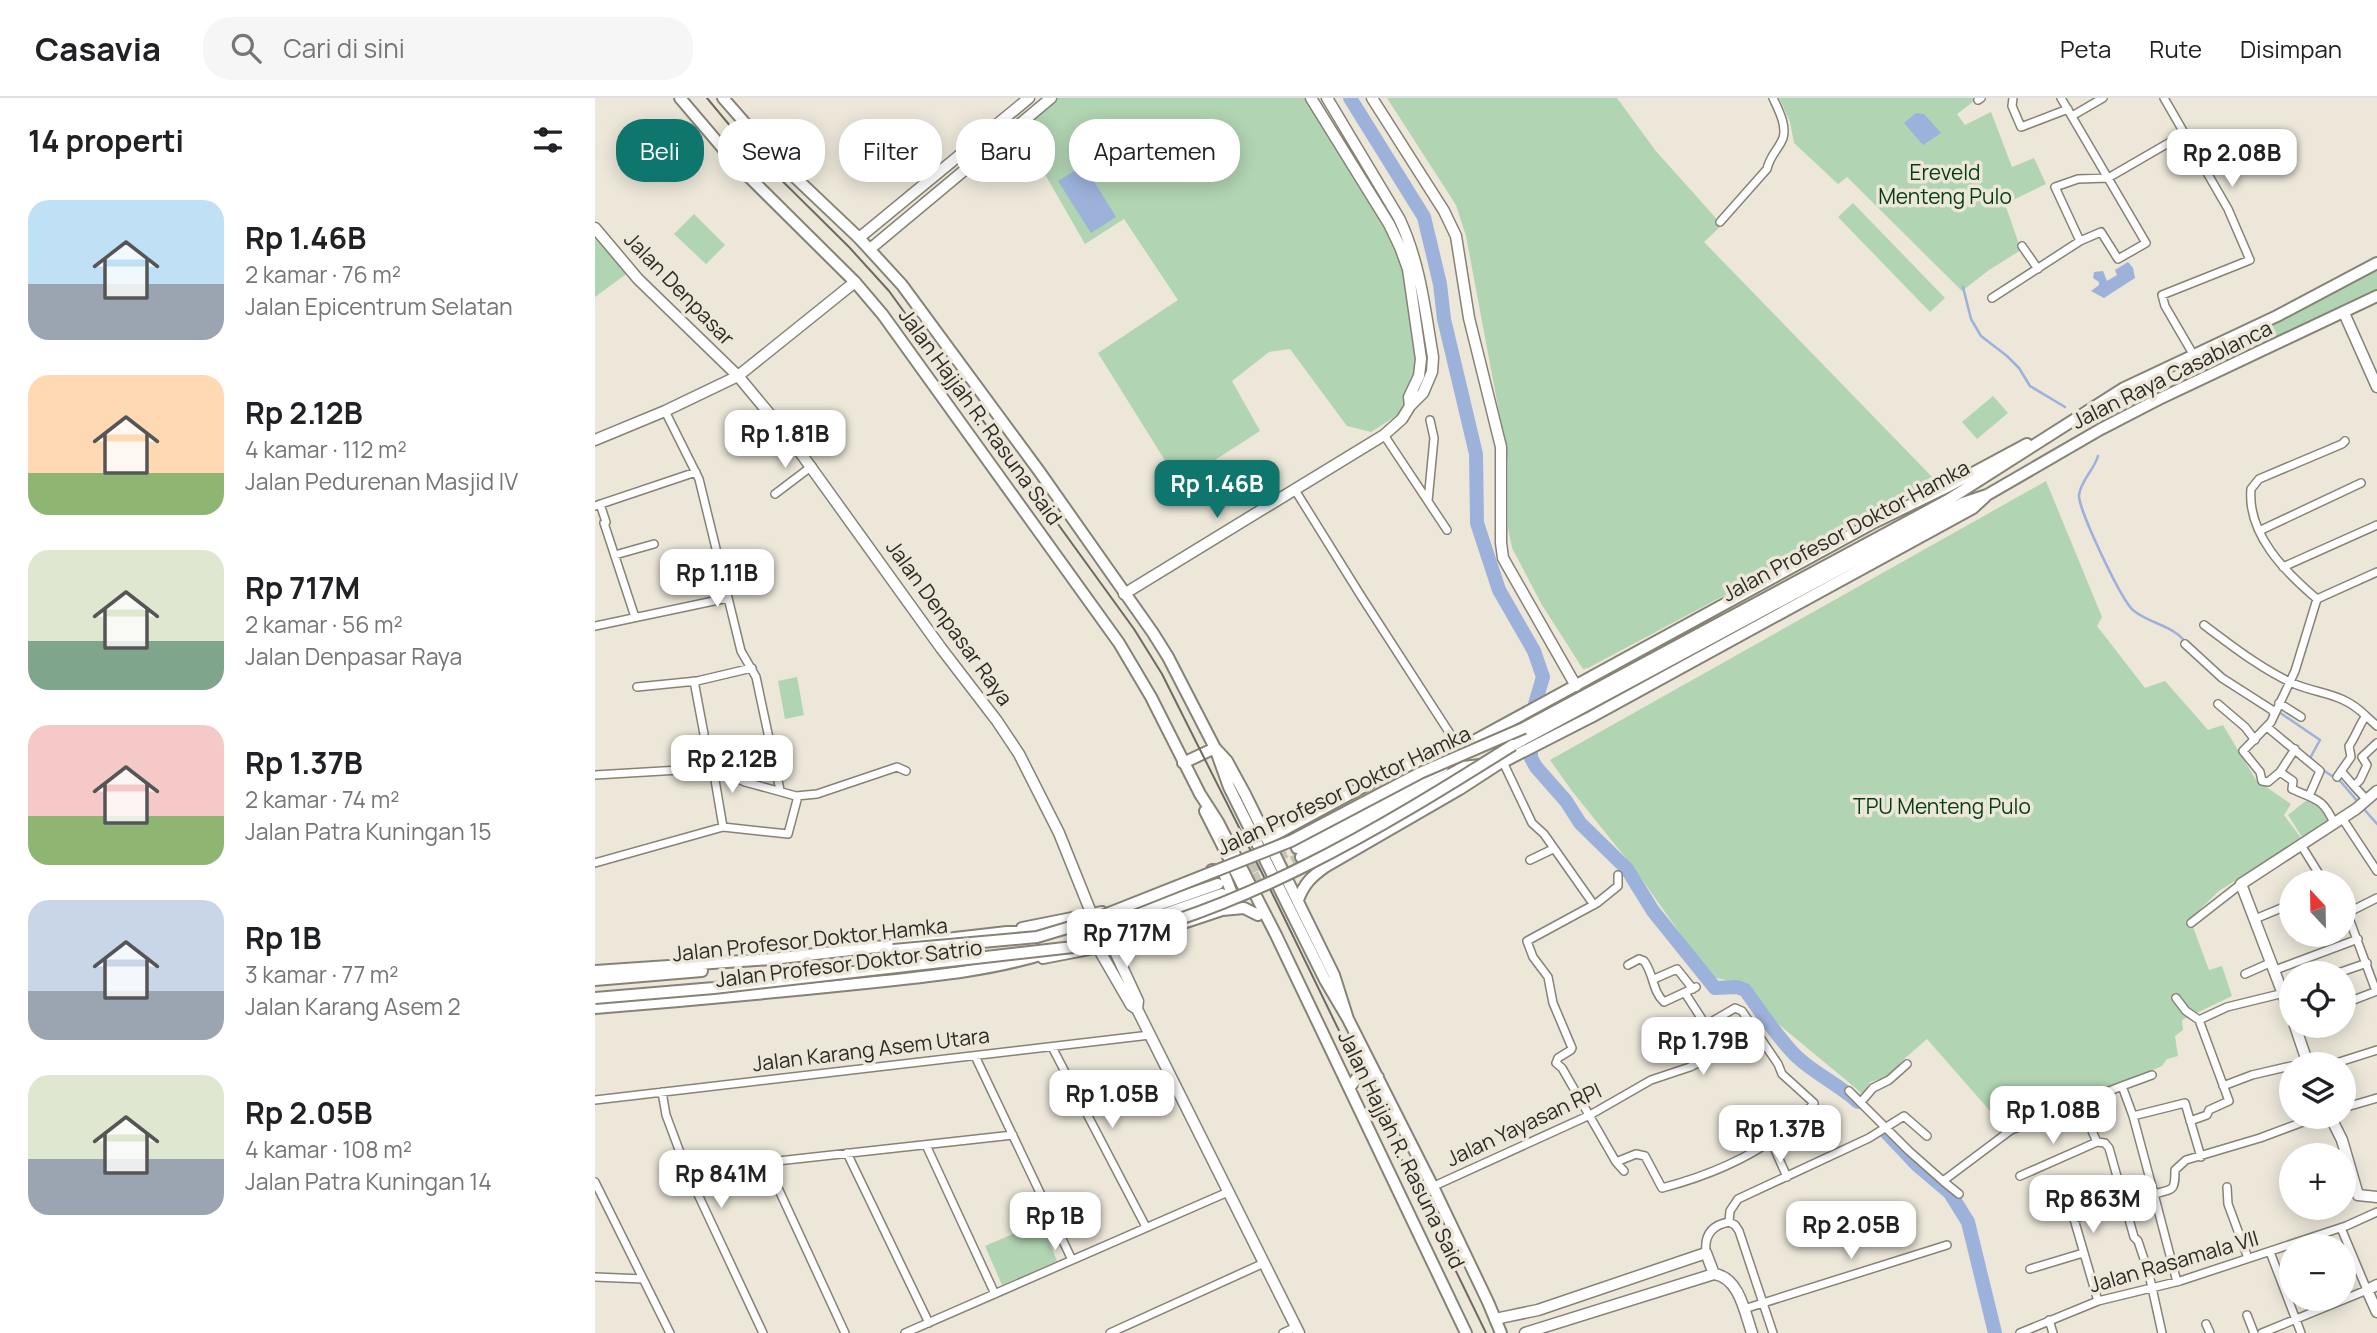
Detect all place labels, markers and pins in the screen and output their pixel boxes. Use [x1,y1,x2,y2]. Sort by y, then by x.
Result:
pin: Rp 2.08B [2160,130,2304,189]
pin: Rp 1.81B [713,410,857,470]
pin: Rp 1.46B [1145,460,1289,520]
pin: Rp 1.11B [645,550,789,609]
pin: Rp 2.12B [660,736,804,795]
pin: Rp 717M [1062,910,1192,969]
pin: Rp 1.79B [1631,1018,1775,1077]
pin: Rp 1.05B [1040,1070,1184,1130]
pin: Rp 1.08B [1981,1086,2125,1146]
pin: Rp 1.37B [1708,1105,1852,1165]
pin: Rp 841M [656,1150,786,1210]
pin: Rp 863M [2028,1176,2158,1235]
pin: Rp 1B [1006,1192,1104,1252]
pin: Rp 2.05B [1779,1202,1923,1261]

